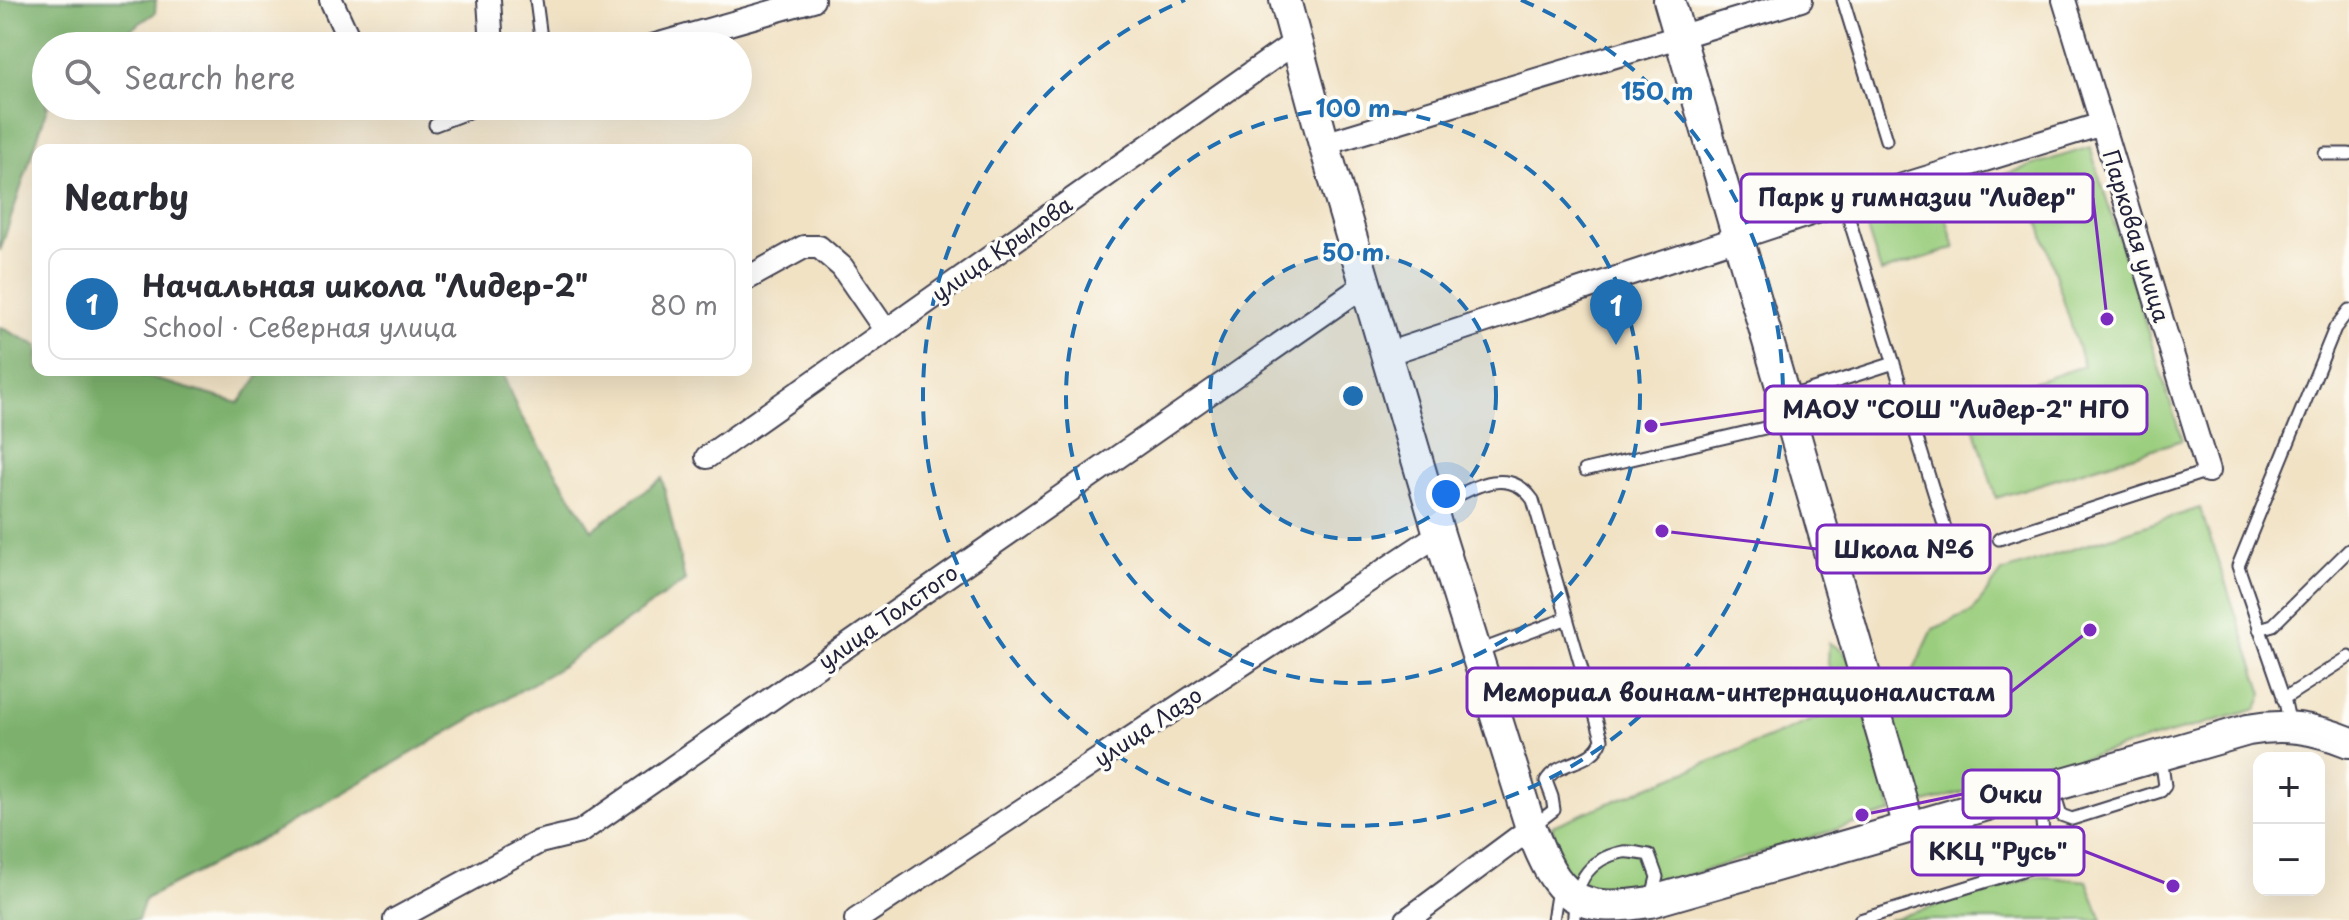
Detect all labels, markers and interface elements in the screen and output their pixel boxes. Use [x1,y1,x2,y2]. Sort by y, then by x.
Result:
search box [32,32,752,120]
icon: search [60,54,104,98]
text: Search here [124,54,296,99]
text: 150 m [1621,72,1693,108]
text: 100 m [1316,89,1390,125]
street label: Парковая улица [2095,145,2179,326]
text: Nearby [64,170,189,222]
callout: Парк у гимназии "Лидер" [1741,174,2093,222]
text: Парк у гимназии "Лидер" [1758,178,2076,214]
street label: улица Крылова [924,187,1079,309]
text: 50 m [1322,233,1384,269]
text: Начальная школа "Лидер-2" [142,262,588,307]
pin: 1 [1590,279,1642,345]
text: 1 [86,285,98,324]
text: 80 m [650,285,718,324]
text: School · Северная улица [142,307,457,346]
centre of rings [1339,382,1367,410]
callout: МАОУ "СОШ "Лидер-2" НГО [1765,386,2147,434]
text: МАОУ "СОШ "Лидер-2" НГО [1783,390,2129,426]
your location [1426,474,1466,514]
callout: Школа №6 [1817,525,1990,573]
text: Школа №6 [1834,530,1974,566]
street label: улица Толстого [810,555,964,676]
callout: Мемориал воинам-интернационалистам [1467,668,2011,716]
text: Мемориал воинам-интернационалистам [1482,673,1996,709]
street label: улица Лазо [1086,677,1208,774]
map controls [2253,752,2325,896]
button: + [2253,752,2325,824]
callout: Очки [1963,770,2059,818]
text: Очки [1979,775,2043,811]
button: − [2253,824,2325,896]
callout: ККЦ "Русь" [1912,827,2084,875]
text: ККЦ "Русь" [1929,832,2067,868]

